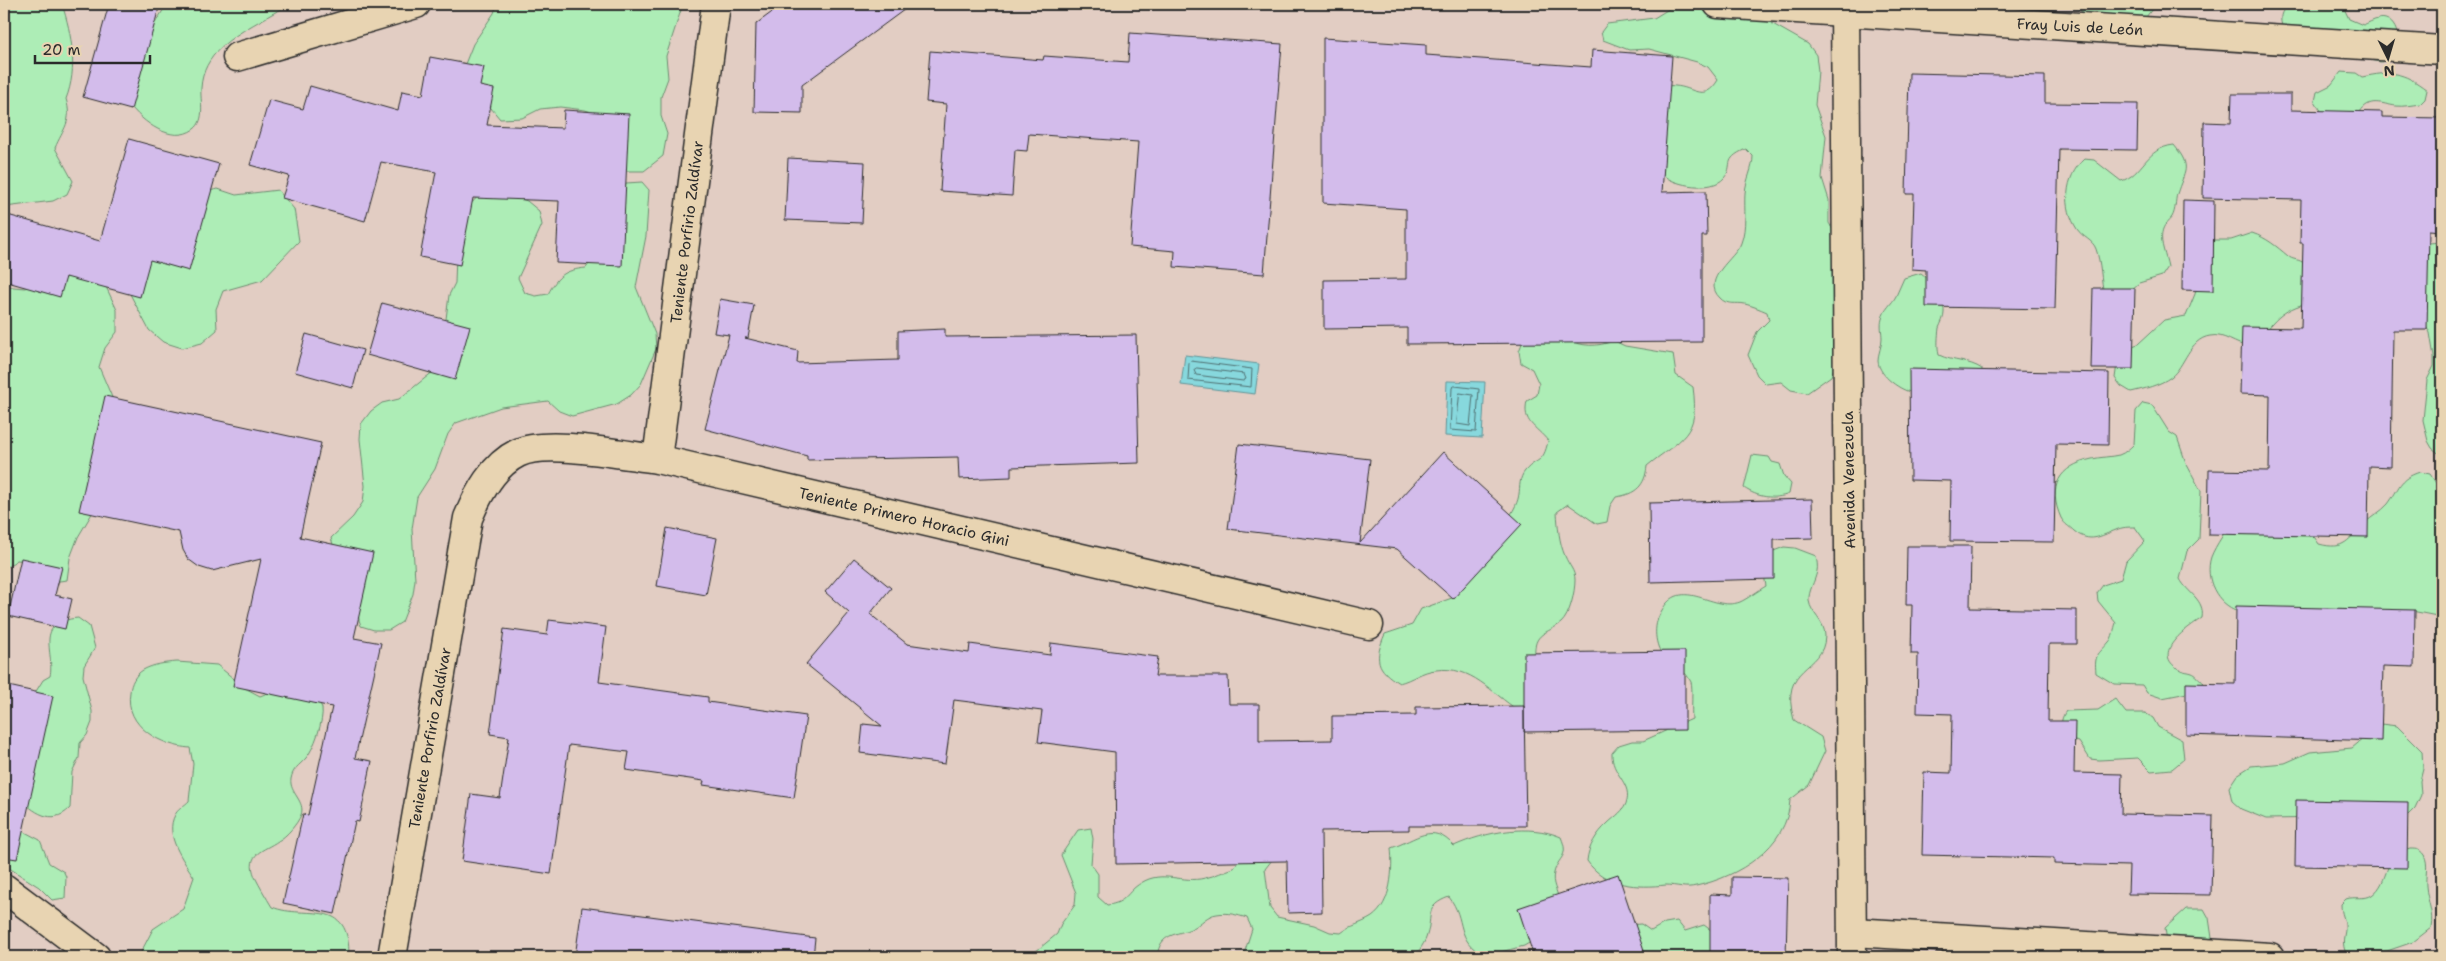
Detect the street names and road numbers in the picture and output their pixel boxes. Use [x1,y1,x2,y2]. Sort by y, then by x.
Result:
street label: Fray Luis de León [2016,14,2144,40]
street label: Teniente Porfirio Zaldívar [666,139,708,325]
street label: Avenida Venezuela [1838,410,1860,549]
street label: Teniente Primero Horacio Gini [797,483,1011,551]
street label: Teniente Porfirio Zaldívar [404,646,456,830]

